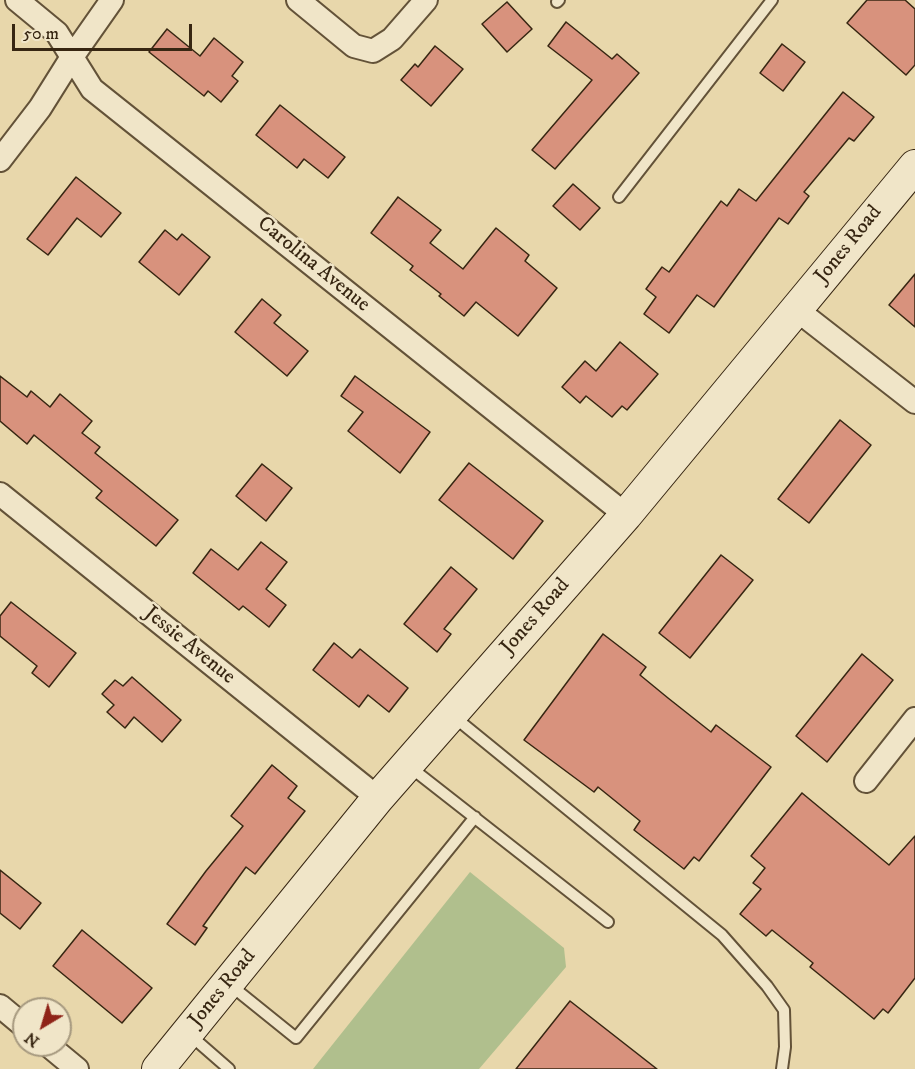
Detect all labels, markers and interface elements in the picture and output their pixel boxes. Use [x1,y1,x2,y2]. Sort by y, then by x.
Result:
scale bar [15,12,195,50]
text: 50 m [23,23,59,45]
street label: Jones Road [810,201,888,289]
street label: Carolina Avenue [252,212,374,318]
street label: Jones Road [496,574,576,660]
street label: Jessie Avenue [138,602,240,690]
street label: Jones Road [184,945,262,1033]
north arrow [12,997,72,1057]
text: N [21,1028,43,1052]

